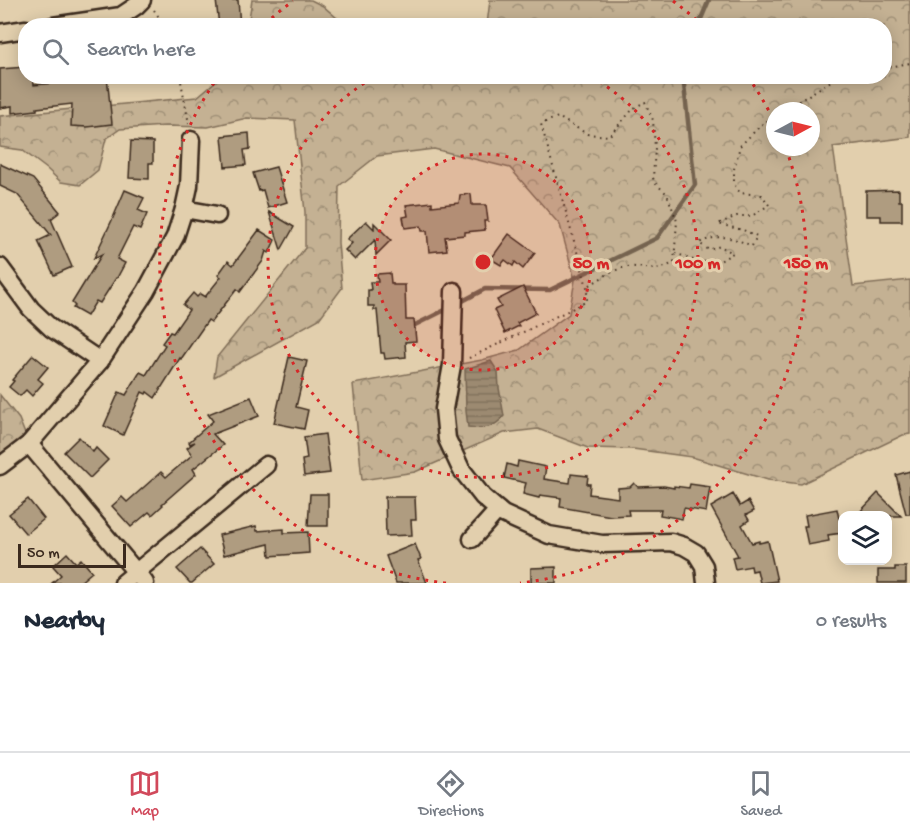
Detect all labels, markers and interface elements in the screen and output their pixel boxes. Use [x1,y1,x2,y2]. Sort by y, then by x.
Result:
search box [18,18,892,84]
icon: search [39,35,72,68]
text: Search here [87,38,195,64]
north arrow [766,102,820,156]
centre of rings [473,252,493,272]
text: 50 m [573,254,610,275]
text: 100 m [675,254,721,275]
text: 150 m [783,254,828,275]
map controls [838,511,892,565]
button: layers [838,511,892,565]
scale bar [18,541,126,568]
text: 50 m [27,545,60,564]
text: Nearby [24,607,105,638]
text: 0 results [816,611,886,634]
tab: Map [128,767,161,822]
tab: Directions [418,767,484,822]
tab: Saved [740,767,781,822]

